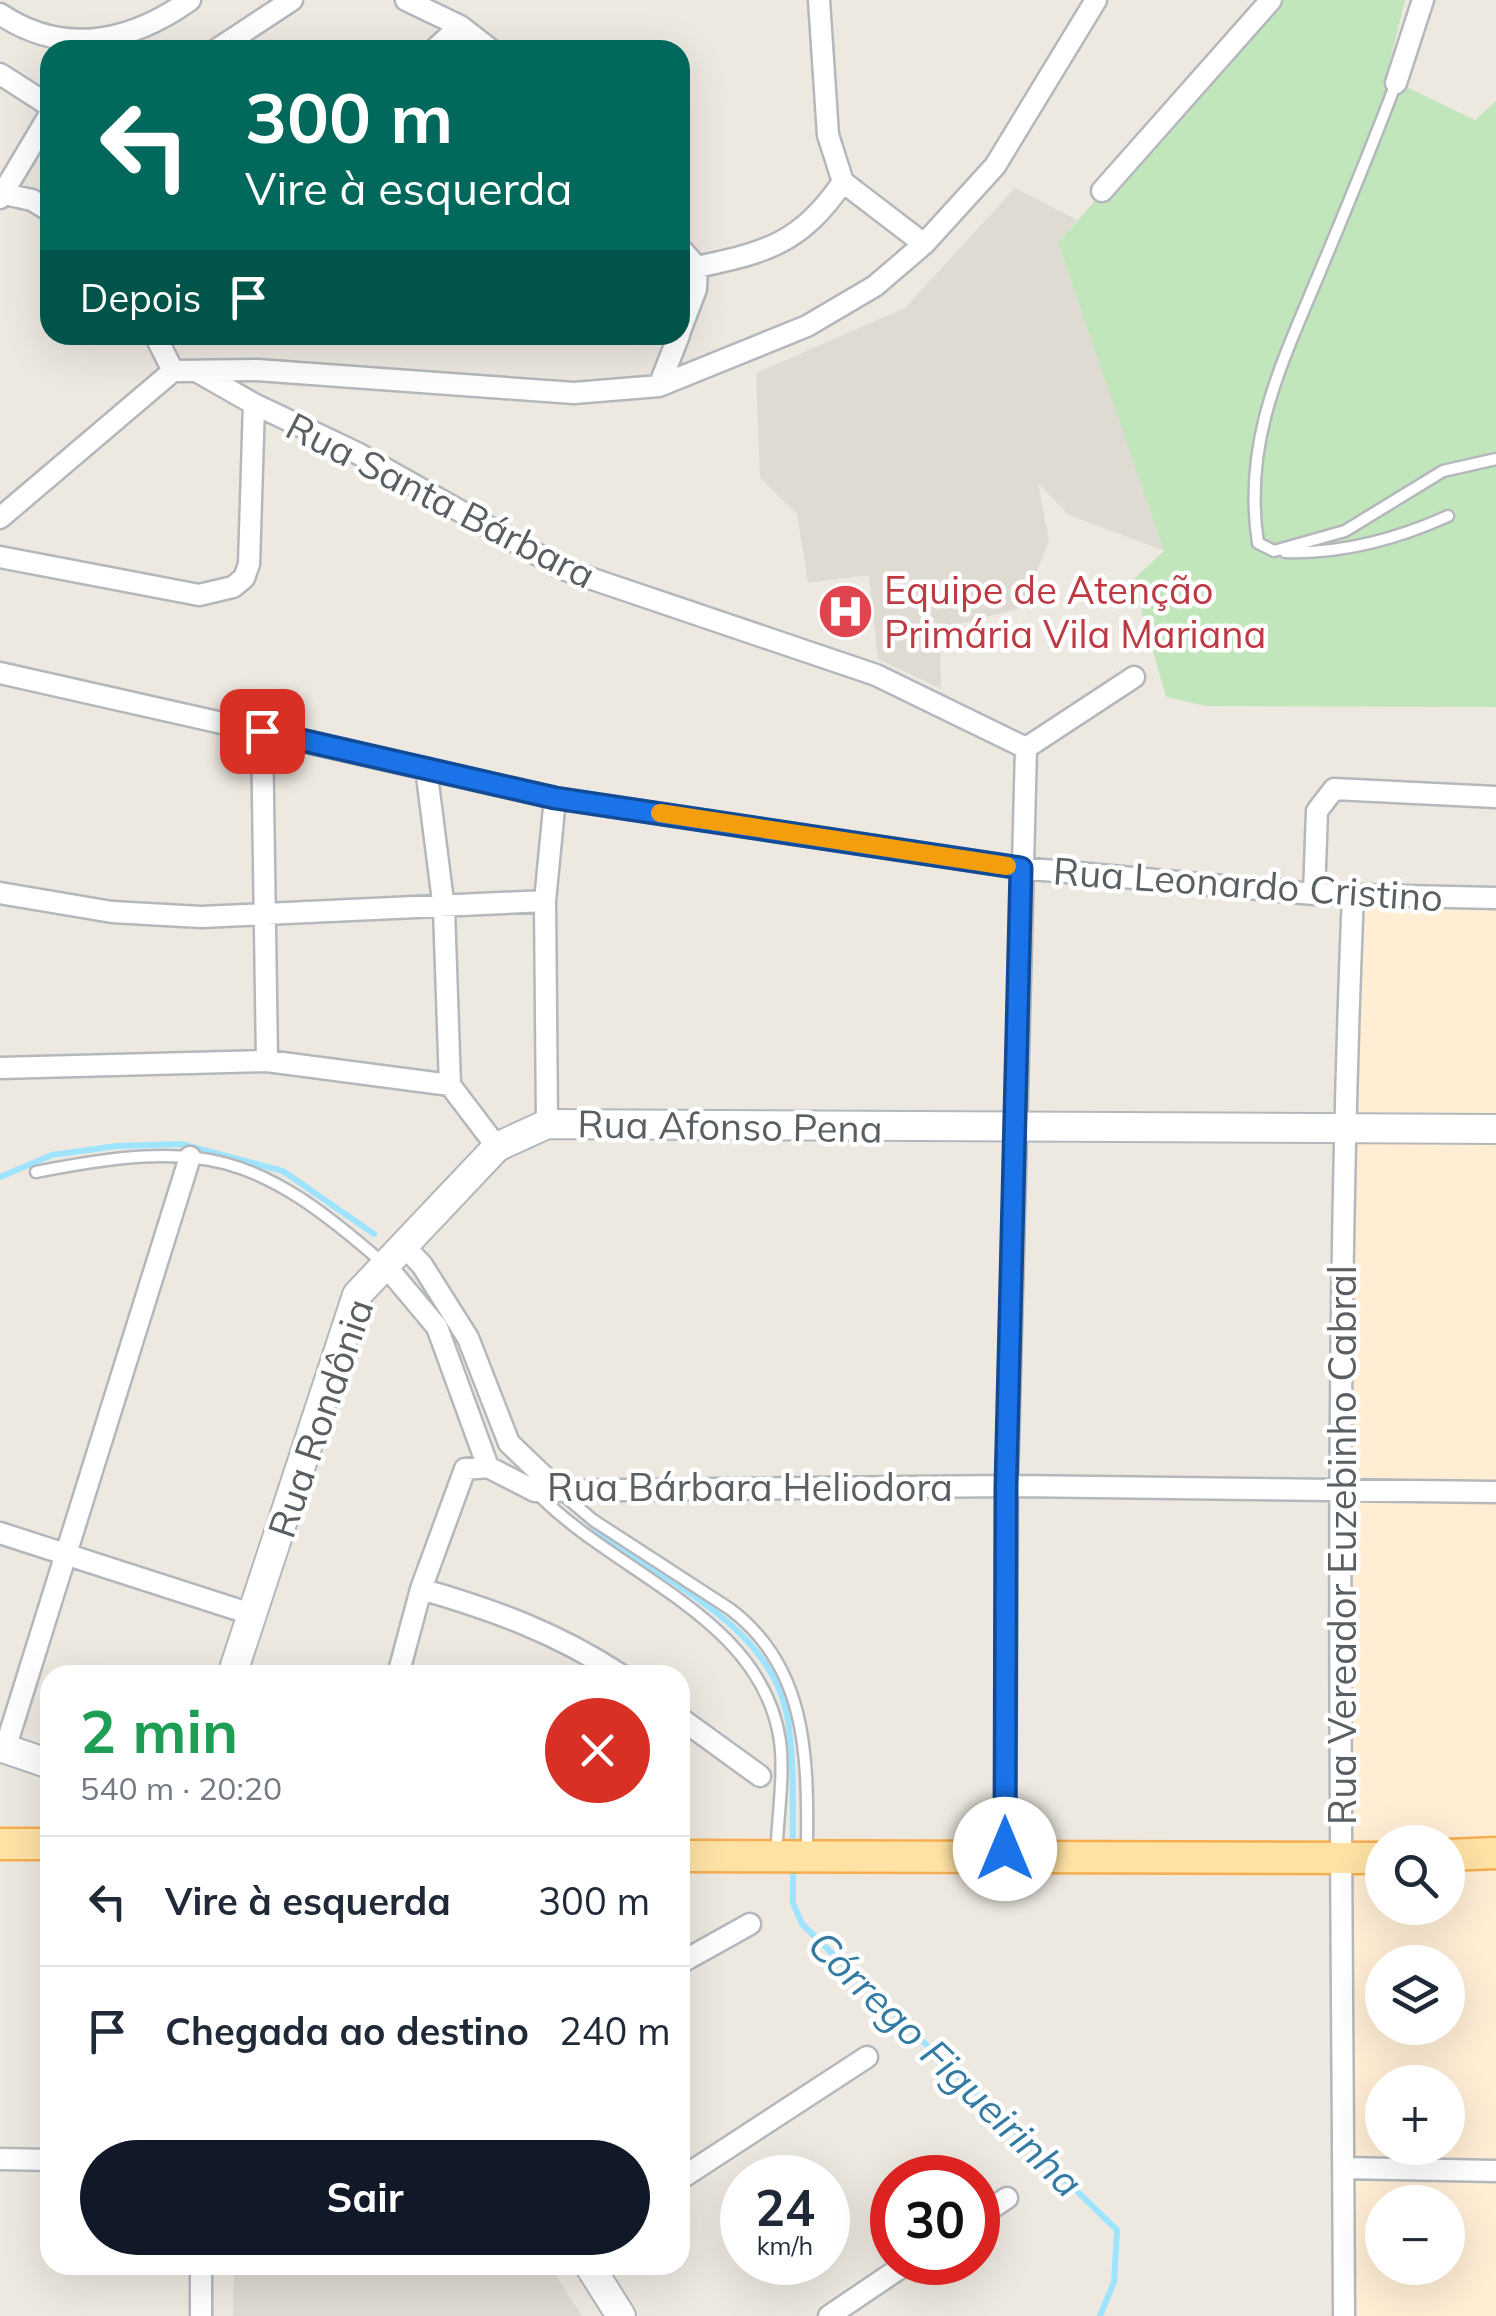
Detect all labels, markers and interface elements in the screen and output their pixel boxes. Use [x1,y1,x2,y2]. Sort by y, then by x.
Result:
text: 300 m [245,73,453,161]
icon: left [80,80,210,210]
text: Vire à esquerda [245,160,572,216]
icon: arrive [221,270,276,325]
text: Depois [80,274,201,322]
street label: Rua Santa Bárbara [279,401,603,599]
place label: Equipe de Atenção Primária Vila Mariana [884,566,1266,658]
hospital icon: Equipe de Atenção Primária Vila Mariana [815,582,875,642]
pin [220,689,305,774]
icon: arrive [235,704,290,759]
street label: Rua Leonardo Cristino [1051,846,1445,922]
street label: Rua Afonso Pena [577,1099,883,1153]
street label: Rua Vereador Euzebinho Cabral [1318,1265,1366,1825]
street label: Rua Rondônia [257,1292,383,1544]
street label: Rua Bárbara Heliodora [547,1463,953,1511]
text: 2 min [80,1693,238,1768]
button: close [545,1698,650,1803]
text: 540 m · 20:20 [80,1768,282,1808]
position arrow [953,1797,1057,1901]
map controls [1365,1825,1465,2285]
button: search [1365,1825,1465,1925]
icon: left [80,1874,135,1929]
text: Vire à esquerda [165,1877,451,1925]
text: 300 m [538,1877,650,1925]
water label: Córrego Figueirinha [798,1919,1094,2207]
button: layers [1365,1945,1465,2045]
icon: arrive [80,2004,135,2059]
text: Chegada ao destino [165,2007,529,2055]
text: 240 m [559,2007,671,2055]
button: + [1365,2065,1465,2165]
button: Sair [80,2140,650,2255]
speed limit sign: 30 [870,2155,1000,2285]
text: 24 [755,2176,815,2239]
button: − [1365,2185,1465,2285]
text: km/h [757,2230,813,2261]

